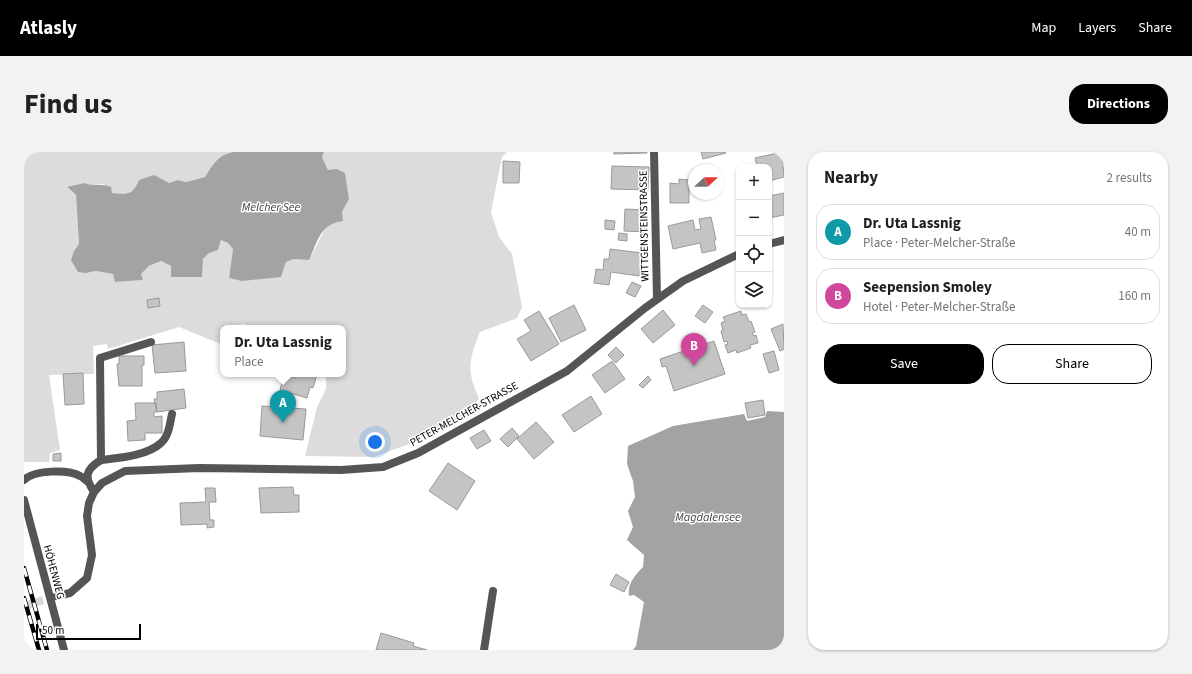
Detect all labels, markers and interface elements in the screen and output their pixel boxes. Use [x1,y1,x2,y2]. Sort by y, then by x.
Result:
text: Atlasly [20,15,77,42]
text: Map [1031,18,1056,38]
text: Layers [1078,18,1116,38]
text: Share [1138,18,1172,38]
text: Find us [24,84,112,124]
button: Directions [1069,84,1168,124]
north arrow [688,164,724,200]
map controls [736,164,772,308]
button: + [736,164,772,200]
text: Nearby [824,166,878,190]
text: 2 results [1107,169,1152,187]
street label: WITTGENSTEINSTRASSE [636,170,652,282]
water label: Melcher See [242,199,301,216]
button: − [736,200,772,236]
text: Dr. Uta Lassnig [863,213,961,234]
text: A [834,223,842,241]
text: 40 m [1125,223,1151,241]
text: Place · Peter-Melcher-Straße [863,234,1015,252]
button: locate [736,236,772,272]
button: layers [736,272,772,308]
text: Seepension Smoley [863,277,992,298]
text: B [834,287,842,305]
text: 160 m [1118,287,1151,305]
text: Hotel · Peter-Melcher-Straße [863,298,1015,316]
popup [220,325,346,377]
text: Dr. Uta Lassnig [234,332,332,353]
pin: B [681,333,707,366]
button: Save [824,344,984,384]
button: Share [992,344,1152,384]
text: Place [234,353,263,371]
street label: PETER-MELCHER-STRASSE [407,378,521,450]
pin: A [270,390,296,423]
your location [365,432,385,452]
water label: Magdalensee [675,509,741,526]
street label: HÖHENWEG [40,543,69,601]
scale bar [36,622,141,641]
text: 50 m [42,623,64,638]

